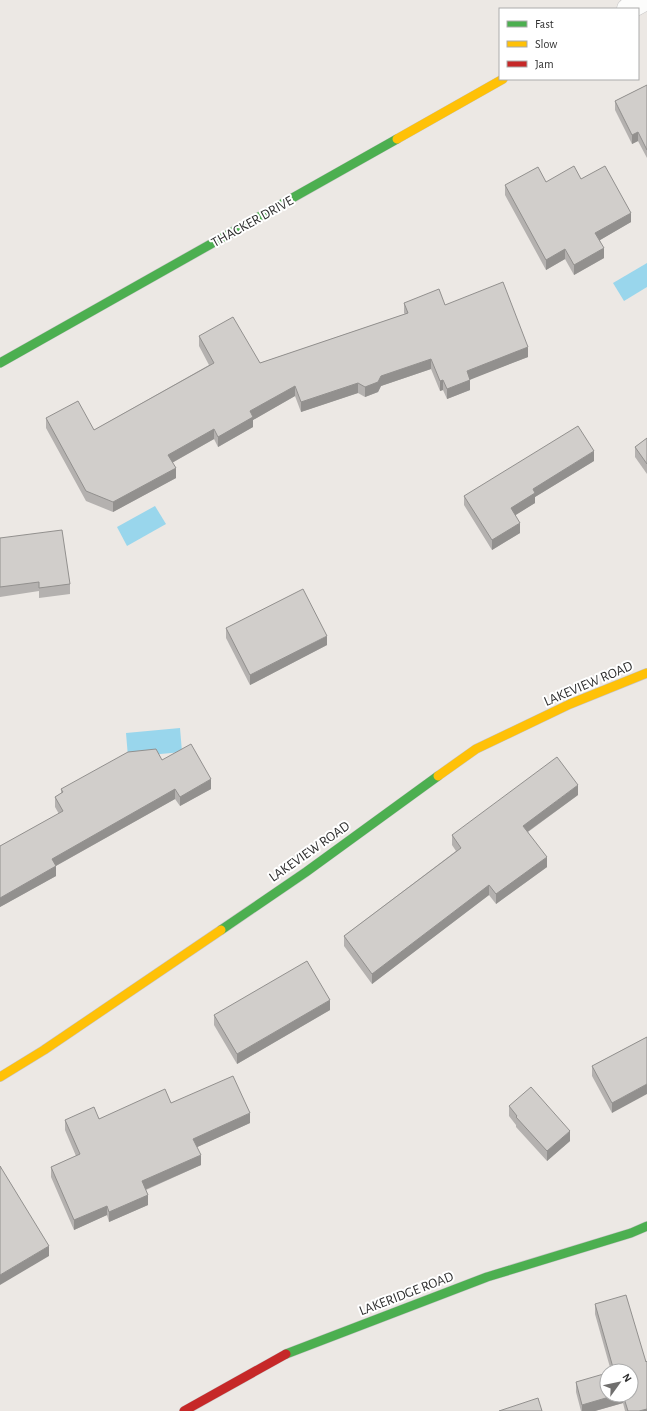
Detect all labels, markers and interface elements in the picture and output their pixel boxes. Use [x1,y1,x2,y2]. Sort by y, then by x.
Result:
legend [499,8,639,80]
text: Fast [535,18,554,30]
text: Slow [535,38,557,50]
text: Jam [535,58,554,70]
street label: THACKER DRIVE [209,194,296,250]
street label: LAKEVIEW ROAD [542,659,635,709]
street label: LAKEVIEW ROAD [267,819,352,885]
street label: LAKERIDGE ROAD [357,1270,455,1318]
north arrow [599,1363,639,1403]
text: N [620,1372,634,1384]

